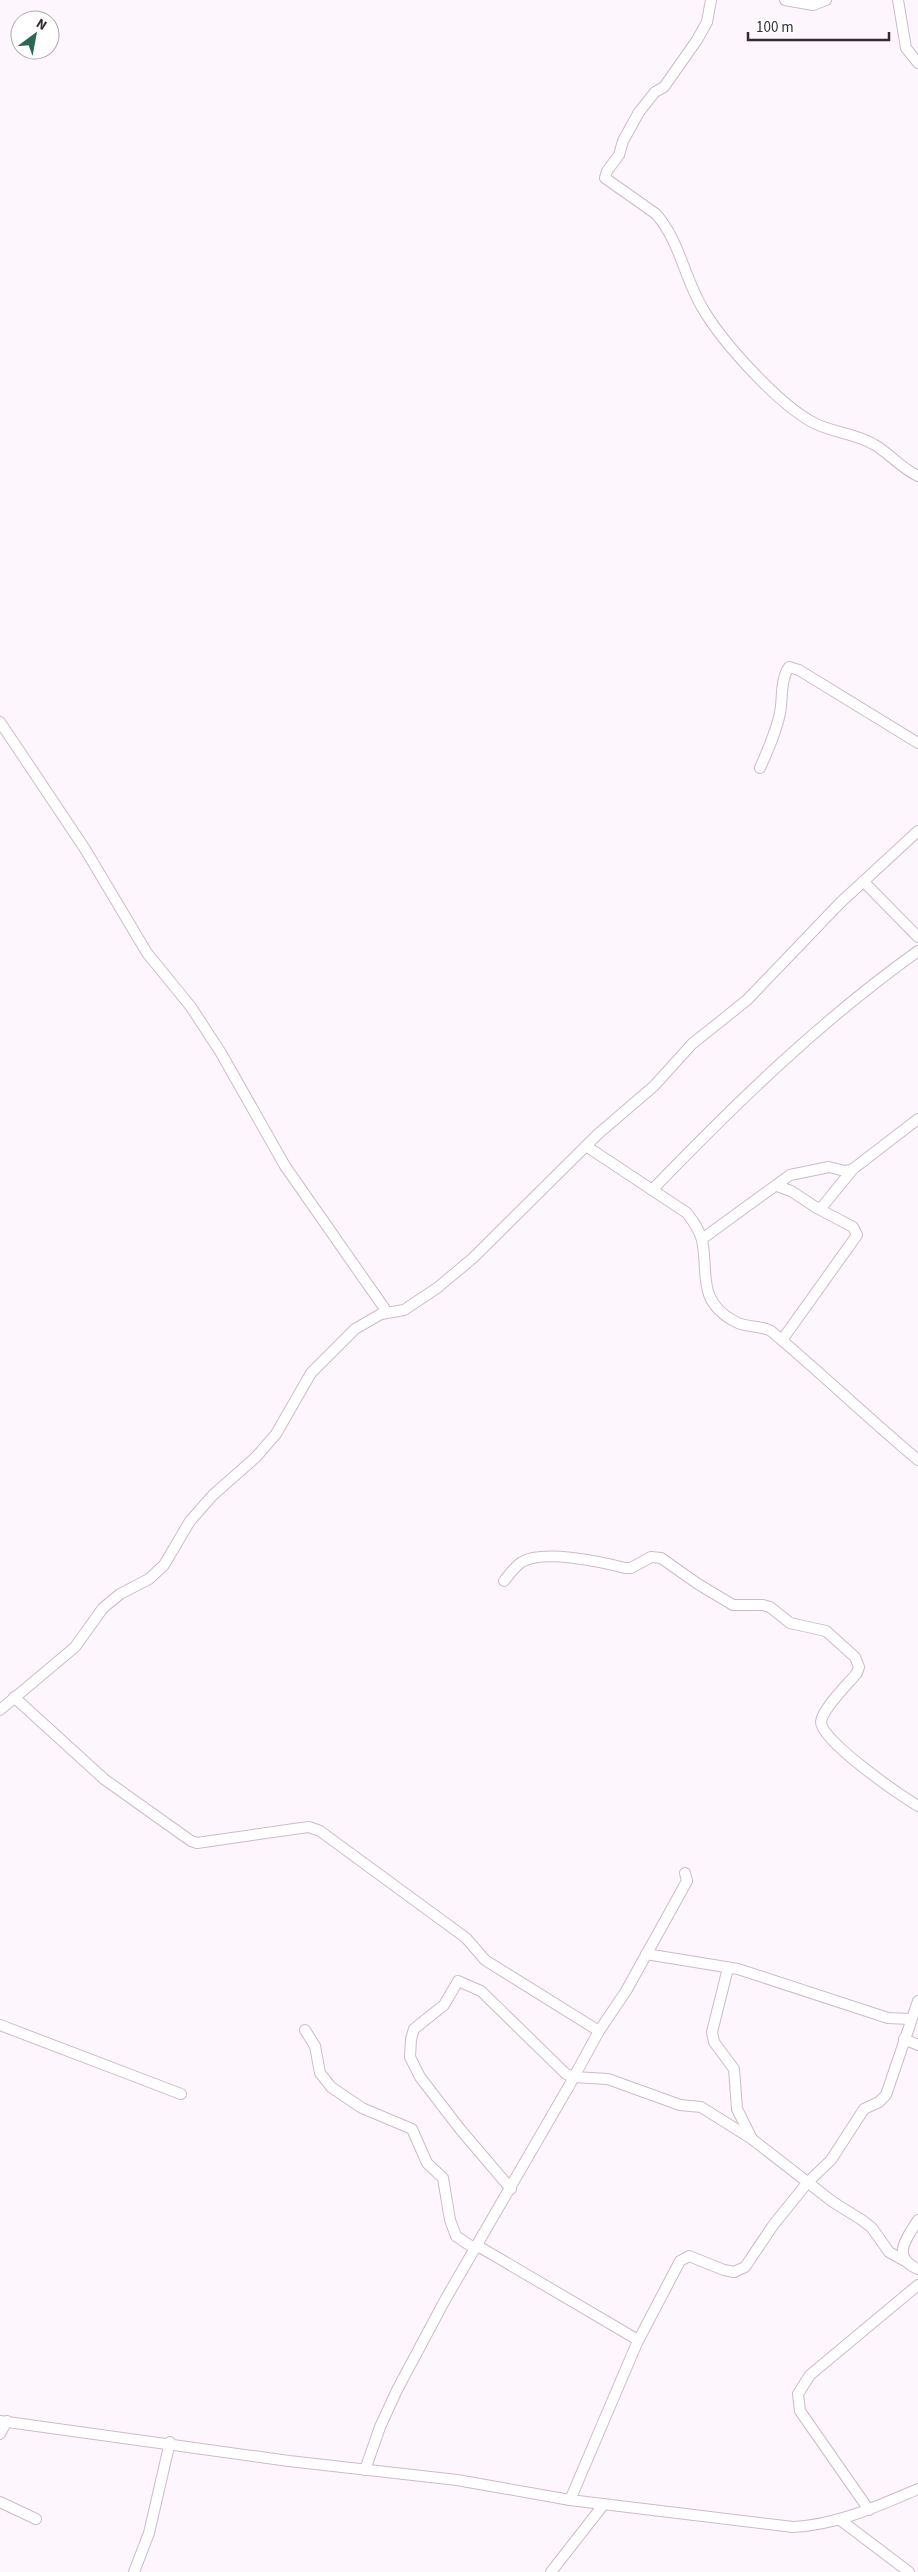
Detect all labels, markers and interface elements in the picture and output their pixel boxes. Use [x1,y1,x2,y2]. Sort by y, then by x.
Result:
north arrow [10,10,60,60]
scale bar [748,10,889,42]
text: N [32,14,51,36]
text: 100 m [756,17,794,38]

